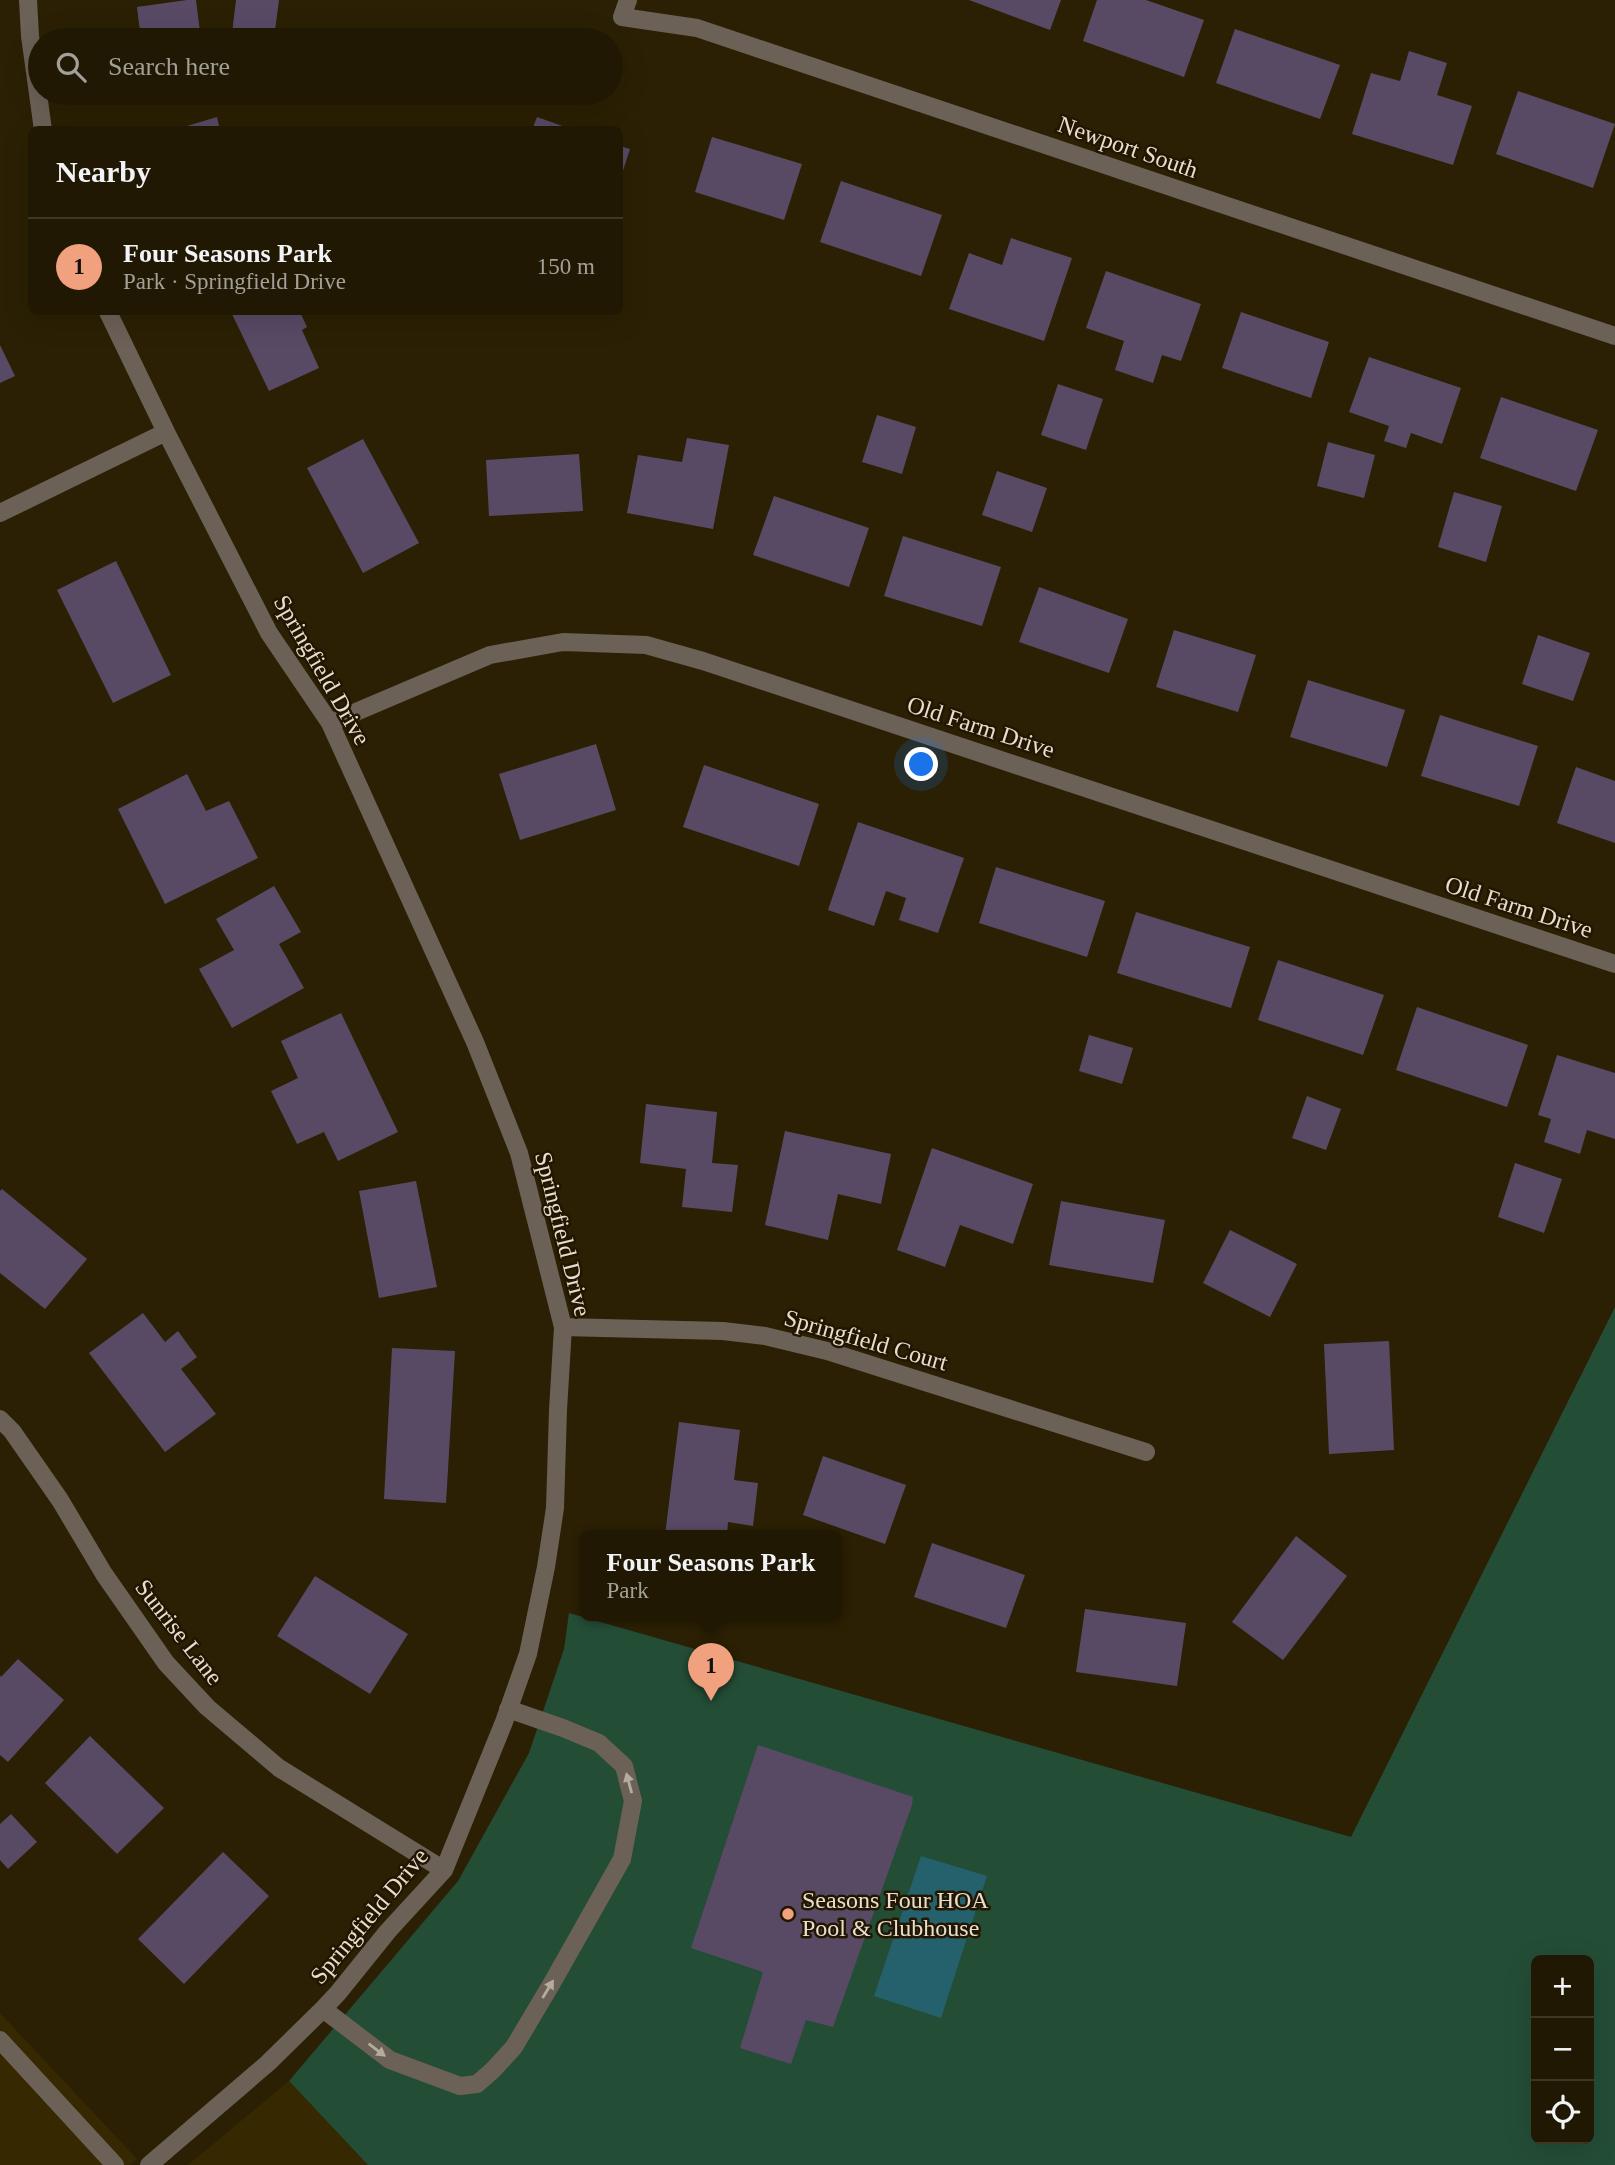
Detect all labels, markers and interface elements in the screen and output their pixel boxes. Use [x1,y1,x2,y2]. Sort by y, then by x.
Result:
search box [28,28,623,105]
icon: search [52,48,90,86]
text: Search here [108,52,230,81]
street label: Newport South [1055,111,1201,183]
text: Nearby [56,155,151,188]
text: Four Seasons Park [123,239,332,268]
text: 1 [73,254,85,279]
text: 150 m [537,254,595,279]
text: Park · Springfield Drive [123,269,346,294]
street label: Springfield Drive [269,590,375,750]
street label: Old Farm Drive [904,691,1058,763]
your location [904,747,938,781]
street label: Old Farm Drive [1442,871,1596,943]
street label: Springfield Drive [530,1149,596,1319]
street label: Springfield Court [781,1304,951,1376]
popup [580,1530,842,1621]
text: Four Seasons Park [607,1548,816,1577]
street label: Sunrise Lane [130,1574,228,1690]
text: Park [607,1578,649,1603]
pin: 1 [688,1643,734,1701]
one-way arrow [623,1772,634,1794]
street label: Springfield Drive [305,1843,433,1989]
place label: Seasons Four HOA Pool & Clubhouse [802,1887,989,1941]
marker: Seasons Four HOA Pool & Clubhouse [780,1906,796,1922]
map controls [1531,1955,1594,2144]
button: + [1531,1955,1594,2018]
one-way arrow [542,1980,555,1999]
button: − [1531,2018,1594,2081]
one-way arrow [368,2043,386,2057]
button: locate [1531,2081,1594,2144]

